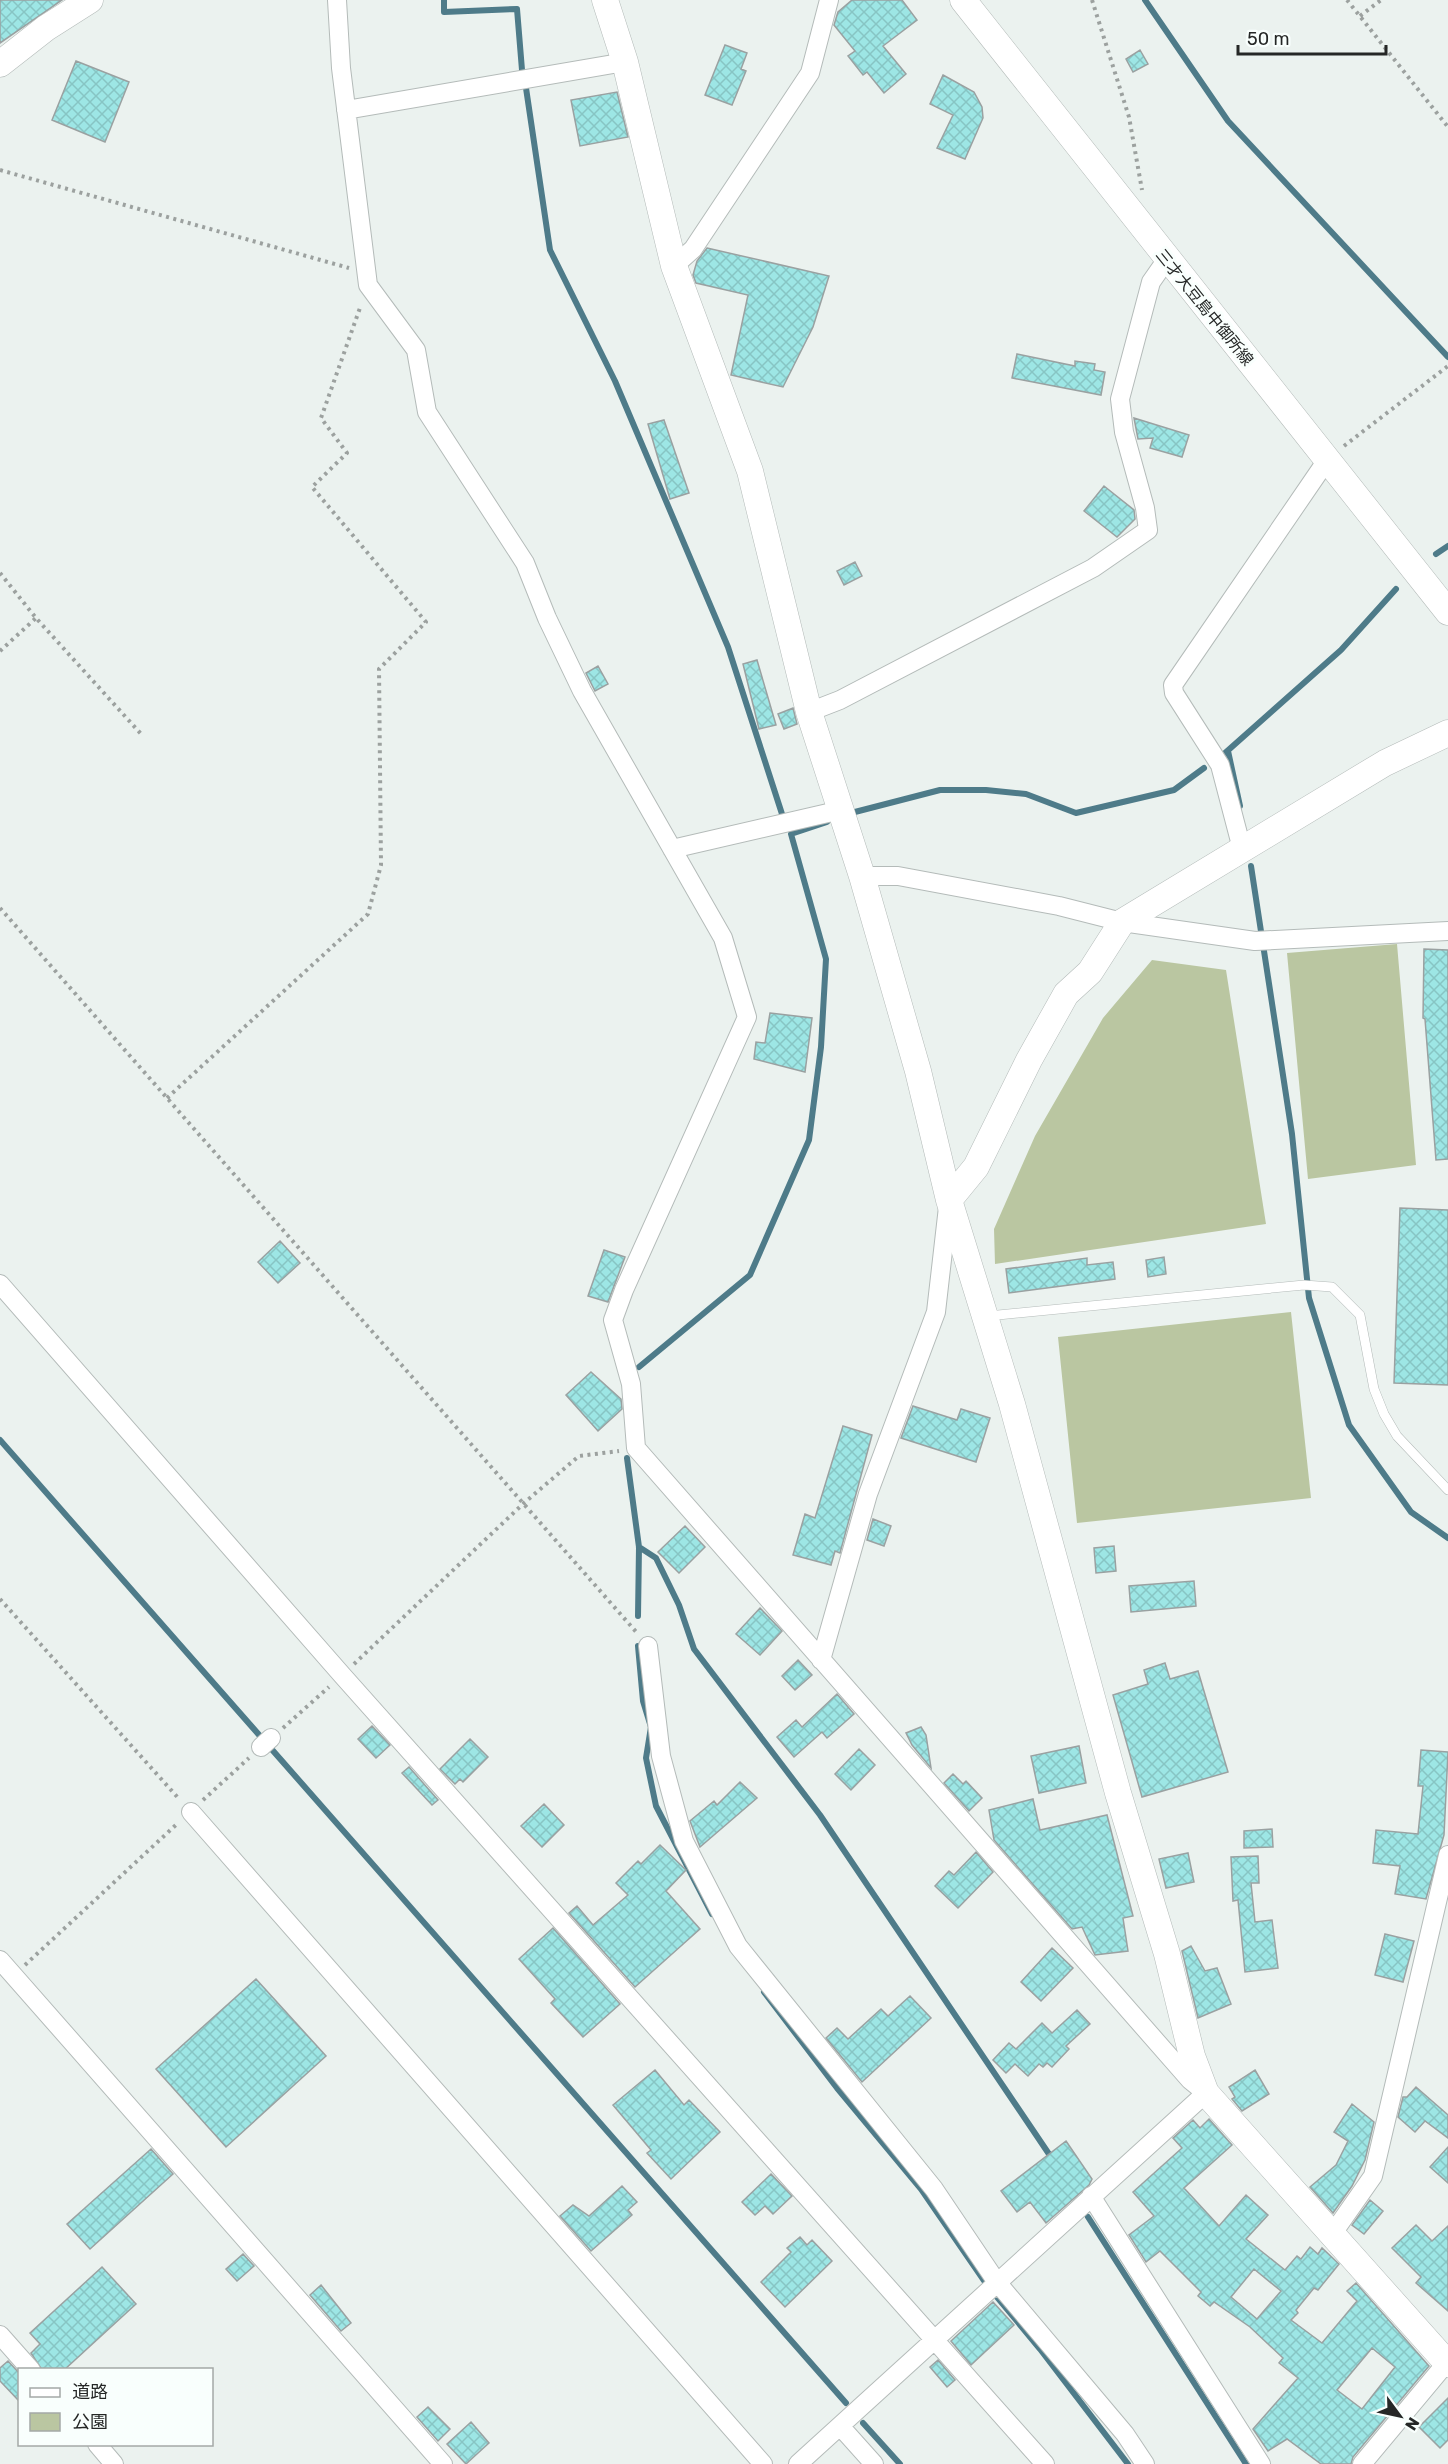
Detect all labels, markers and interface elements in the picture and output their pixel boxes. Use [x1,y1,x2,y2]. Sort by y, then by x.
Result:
scale bar [1238,18,1386,56]
text: 50 m [1247,28,1290,50]
street label: 三才大豆島中御所線 [1152,245,1257,369]
legend [18,2368,213,2446]
text: 道路 [72,2381,108,2403]
north arrow [1370,2386,1430,2446]
text: 公園 [72,2411,108,2433]
text: N [1401,2414,1423,2434]

